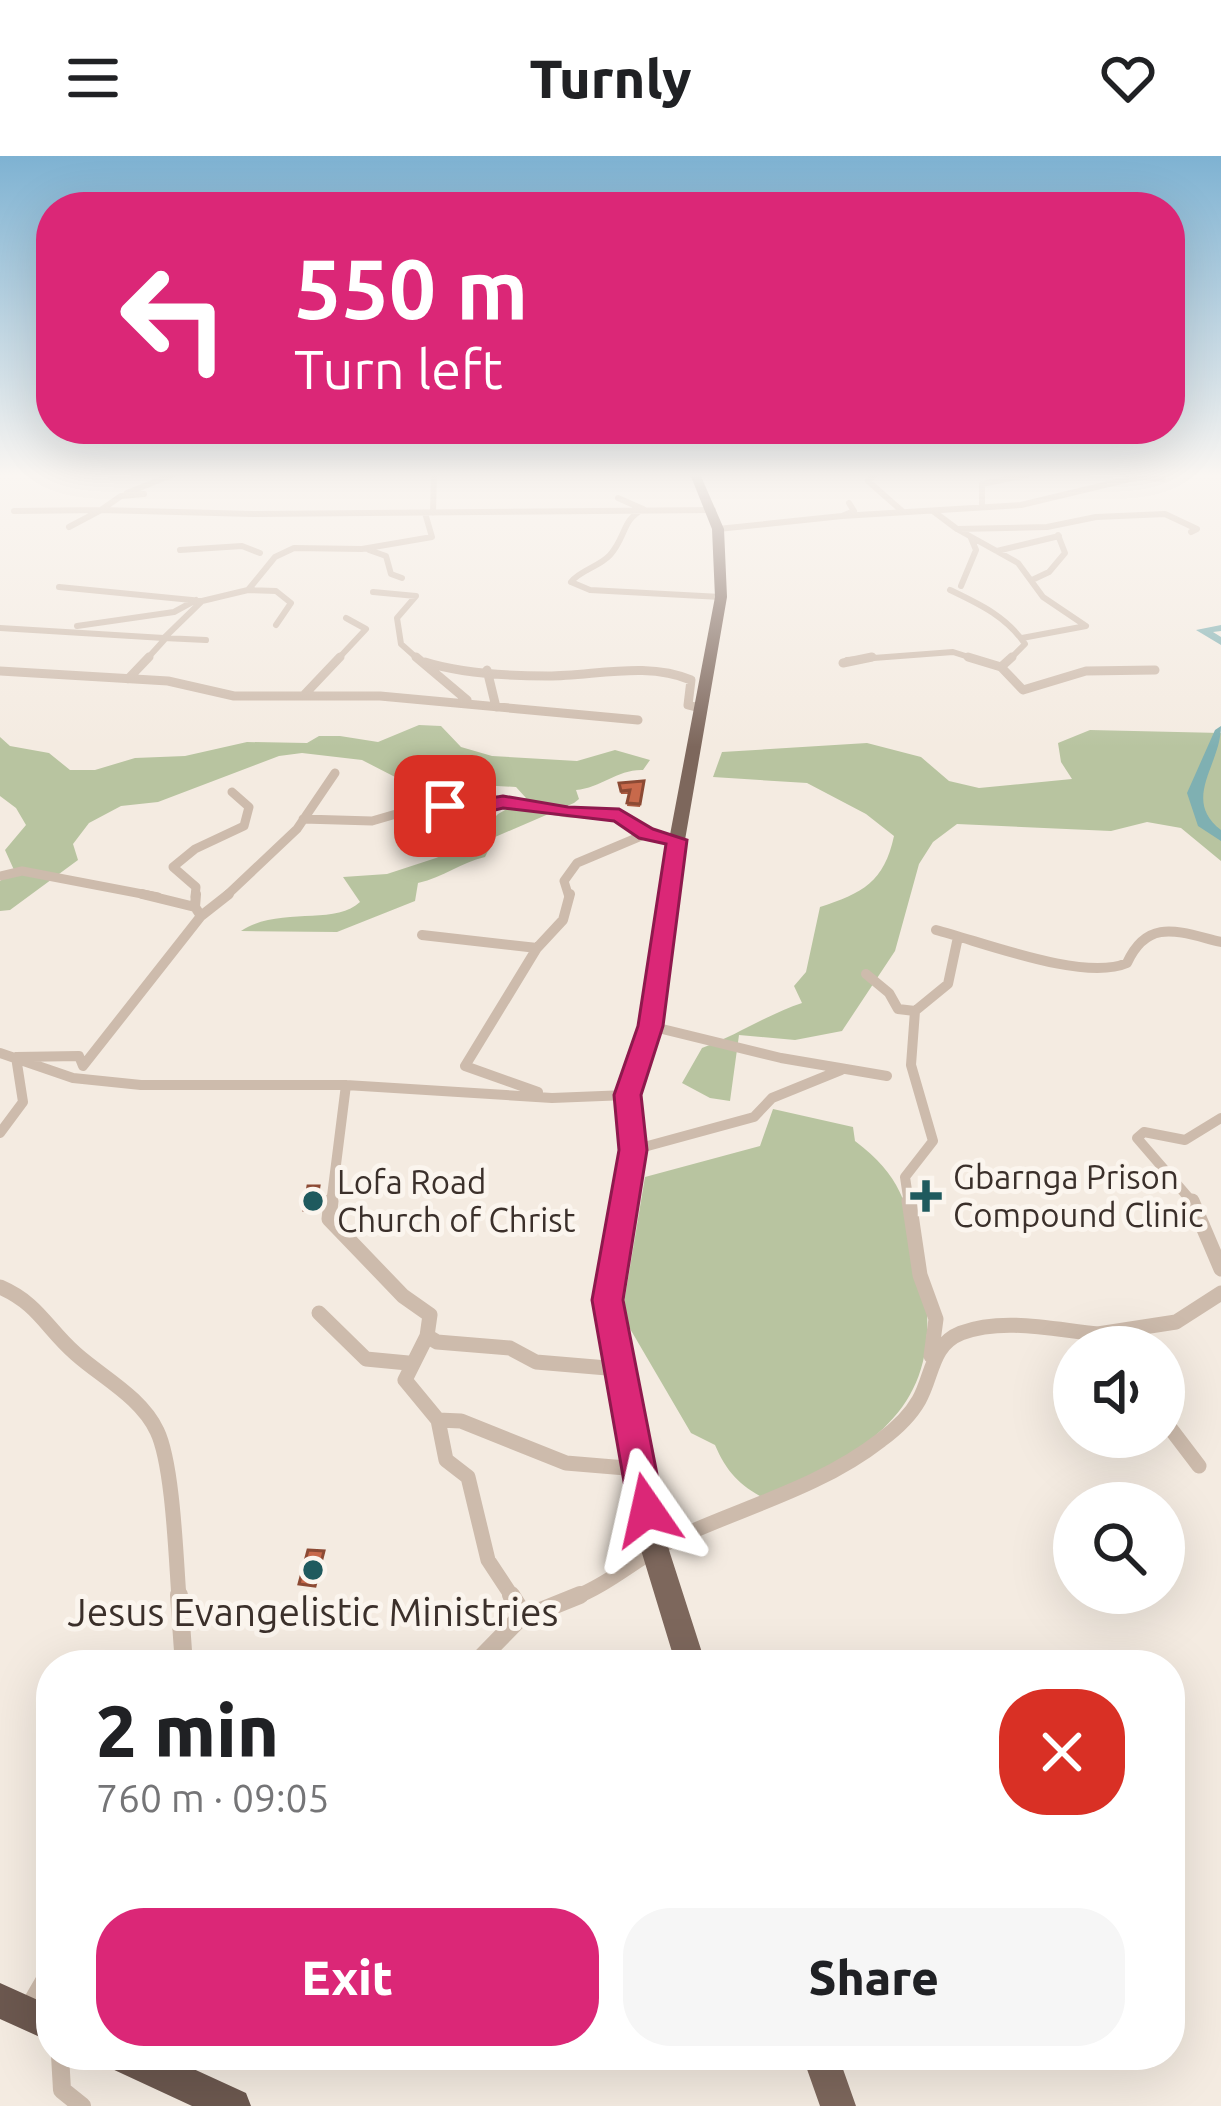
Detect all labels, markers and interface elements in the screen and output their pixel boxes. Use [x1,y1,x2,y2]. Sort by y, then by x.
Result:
icon: menu [60,45,126,111]
icon: heart [1095,45,1161,111]
text: Turnly [530,48,691,108]
icon: left [96,240,252,396]
text: 550 m [294,241,528,335]
text: Turn left [294,339,503,399]
pin [394,755,496,857]
icon: arrive [412,773,478,839]
place label: Gbarnga Prison Compound Clinic [953,1158,1203,1233]
place label: Lofa Road Church of Christ [337,1163,575,1238]
marker: Gbarnga Prison Compound Clinic [910,1180,942,1212]
marker: Lofa Road Church of Christ [300,1188,326,1214]
map controls [1053,1326,1185,1614]
button: sound [1053,1326,1185,1458]
position arrow [584,1447,710,1573]
button: search [1053,1482,1185,1614]
marker: Jesus Evangelistic Ministries [300,1557,326,1583]
place label: Jesus Evangelistic Ministries [67,1590,559,1633]
button: close [999,1689,1125,1815]
text: 2 min [96,1690,279,1771]
text: 760 m · 09:05 [96,1776,330,1819]
button: Exit [96,1908,599,2046]
button: Share [623,1908,1125,2046]

